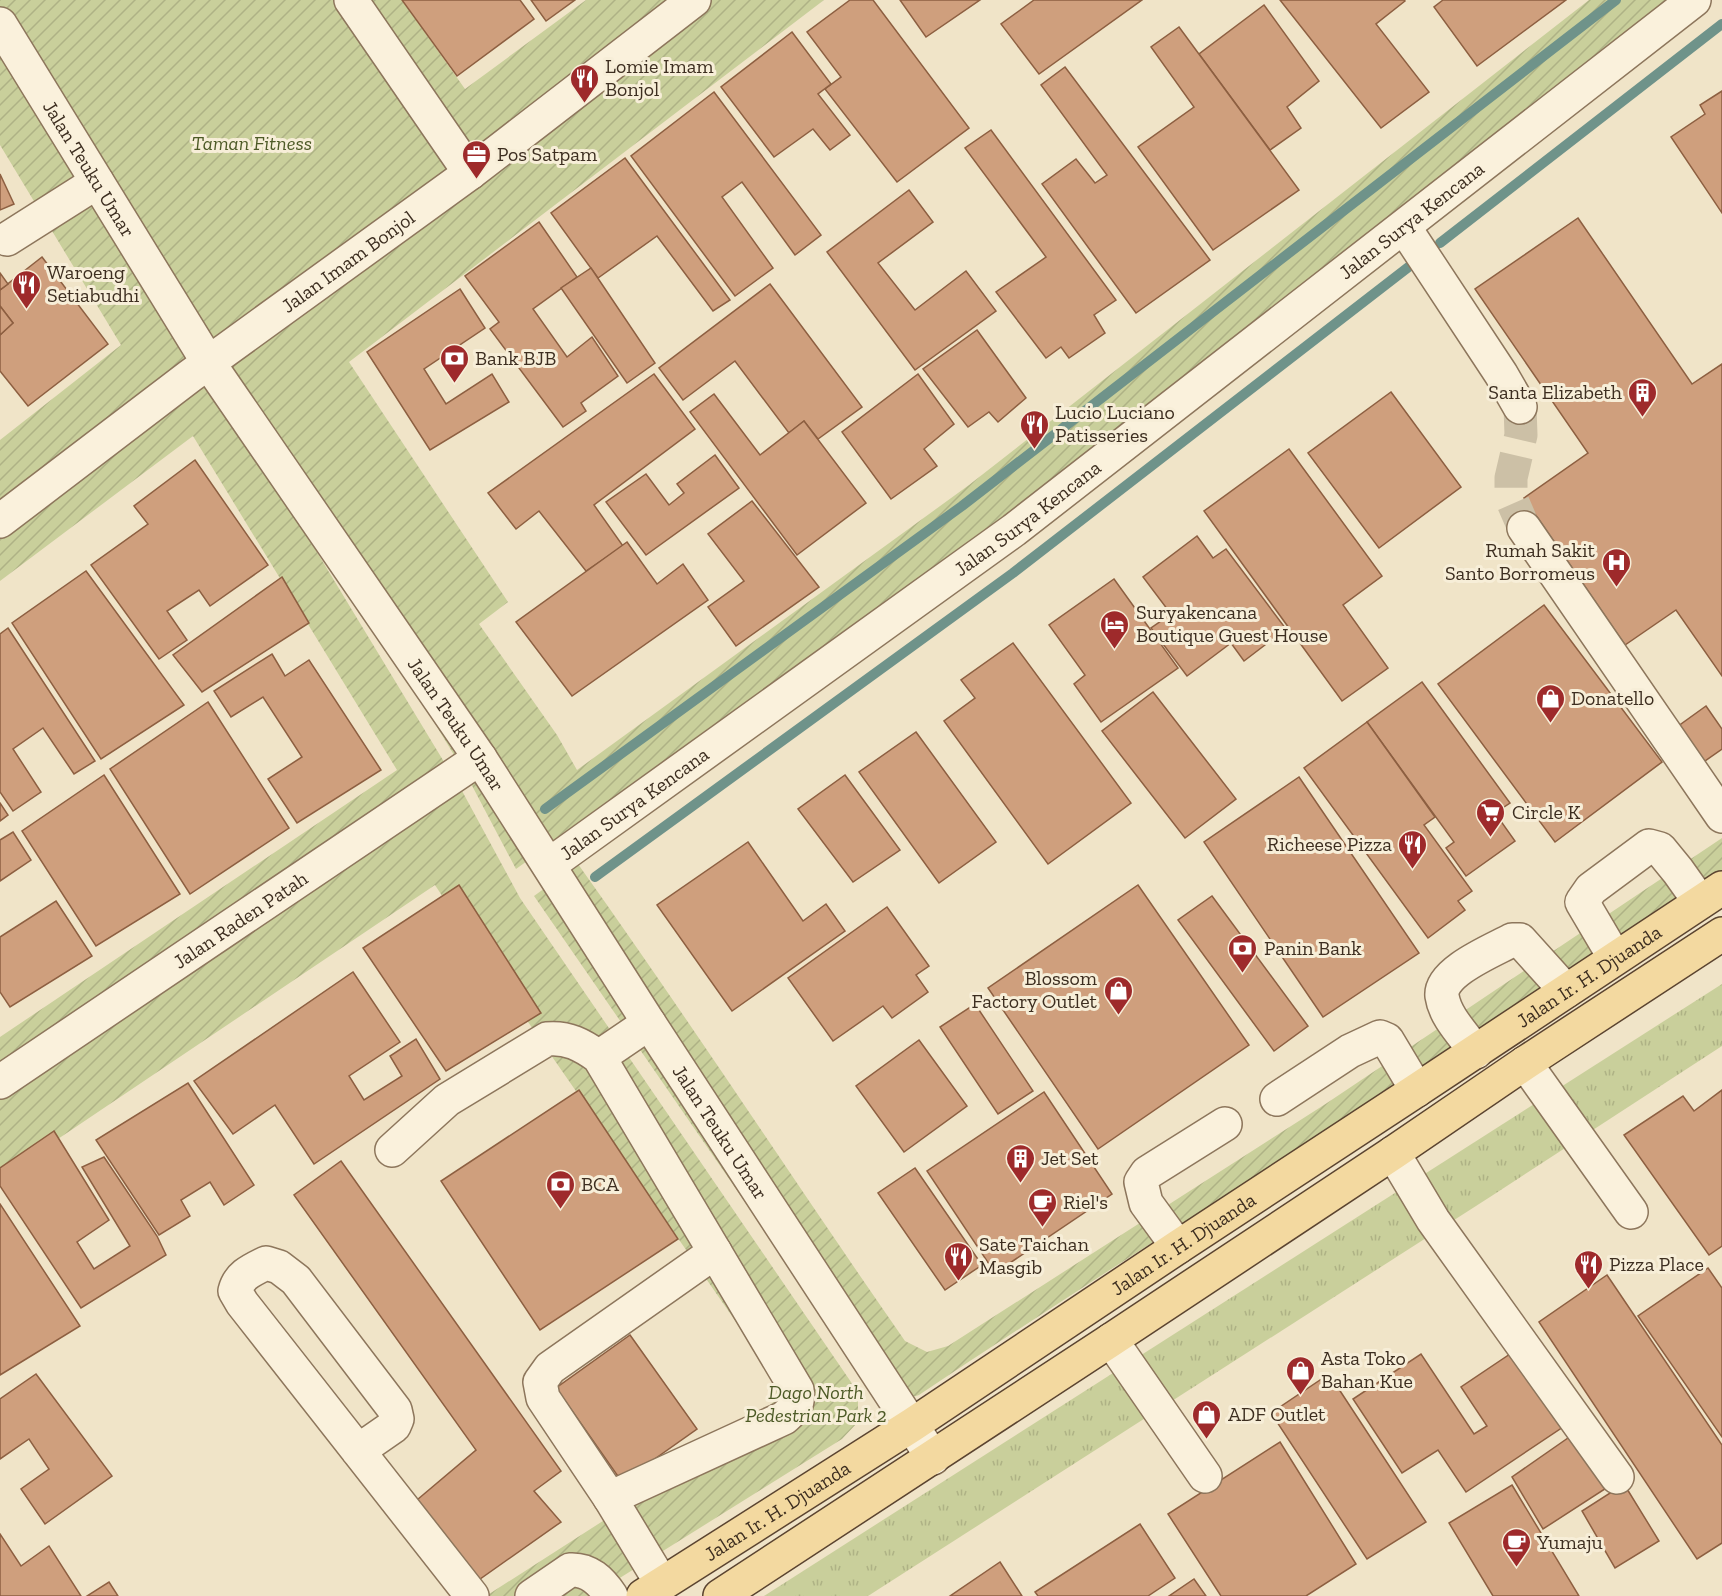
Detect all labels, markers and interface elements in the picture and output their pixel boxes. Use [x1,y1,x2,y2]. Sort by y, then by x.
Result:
place label: Lomie Imam Bonjol [605,54,714,101]
restaurant icon: Lomie Imam Bonjol [568,62,600,104]
street label: Jalan Teuku Umar [38,96,140,242]
park label: Taman Fitness [192,131,312,155]
office icon: Pos Satpam [460,138,492,180]
place label: Pos Satpam [497,142,598,166]
street label: Jalan Surya Kencana [1334,156,1489,284]
street label: Jalan Imam Bonjol [276,205,419,318]
place label: Waroeng Setiabudhi [47,260,140,307]
restaurant icon: Waroeng Setiabudhi [10,268,42,310]
bank icon: Bank BJB [438,342,470,384]
place label: Bank BJB [475,346,556,370]
building icon: Santa Elizabeth [1627,376,1659,418]
place label: Santa Elizabeth [1488,380,1623,404]
place label: Lucio Luciano Patisseries [1055,400,1175,447]
restaurant icon: Lucio Luciano Patisseries [1018,408,1050,450]
street label: Jalan Surya Kencana [950,455,1106,581]
place label: Rumah Sakit Santo Borromeus [1445,538,1596,585]
hospital icon: Rumah Sakit Santo Borromeus [1600,546,1632,588]
place label: Suryakencana Boutique Guest House [1136,600,1328,647]
hotel icon: Suryakencana Boutique Guest House [1099,608,1131,650]
street label: Jalan Teuku Umar [403,653,510,795]
shop icon: Donatello [1534,682,1566,724]
place label: Donatello [1571,686,1654,710]
street label: Jalan Surya Kencana [555,742,713,865]
supermarket icon: Circle K [1475,796,1507,838]
place label: Circle K [1512,800,1580,824]
restaurant icon: Richeese Pizza [1397,828,1429,870]
place label: Richeese Pizza [1267,832,1392,856]
street label: Jalan Raden Patah [169,865,313,974]
street label: Jalan Ir. H. Djuanda [1512,919,1666,1033]
bank icon: Panin Bank [1227,932,1259,974]
place label: Panin Bank [1264,936,1362,960]
place label: Blossom Factory Outlet [971,966,1098,1013]
shop icon: Blossom Factory Outlet [1102,974,1134,1016]
street label: Jalan Teuku Umar [668,1060,773,1204]
building icon: Jet Set [1004,1142,1036,1184]
place label: Jet Set [1041,1146,1099,1170]
bank icon: BCA [544,1168,576,1210]
place label: BCA [581,1172,620,1196]
cafe icon: Riel's [1026,1186,1058,1228]
street label: Jalan Ir. H. Djuanda [1107,1187,1260,1300]
place label: Riel's [1063,1190,1108,1214]
place label: Sate Taichan Masgib [979,1232,1089,1279]
restaurant icon: Sate Taichan Masgib [942,1240,974,1282]
restaurant icon: Pizza Place [1572,1248,1604,1290]
place label: Pizza Place [1609,1252,1704,1276]
place label: Asta Toko Bahan Kue [1321,1346,1413,1393]
shop icon: Asta Toko Bahan Kue [1284,1354,1316,1396]
park label: Dago North Pedestrian Park 2 [745,1380,887,1427]
shop icon: ADF Outlet [1191,1398,1223,1440]
place label: ADF Outlet [1228,1402,1326,1426]
street label: Jalan Ir. H. Djuanda [700,1455,855,1566]
cafe icon: Yumaju [1500,1526,1532,1568]
place label: Yumaju [1536,1530,1603,1554]

